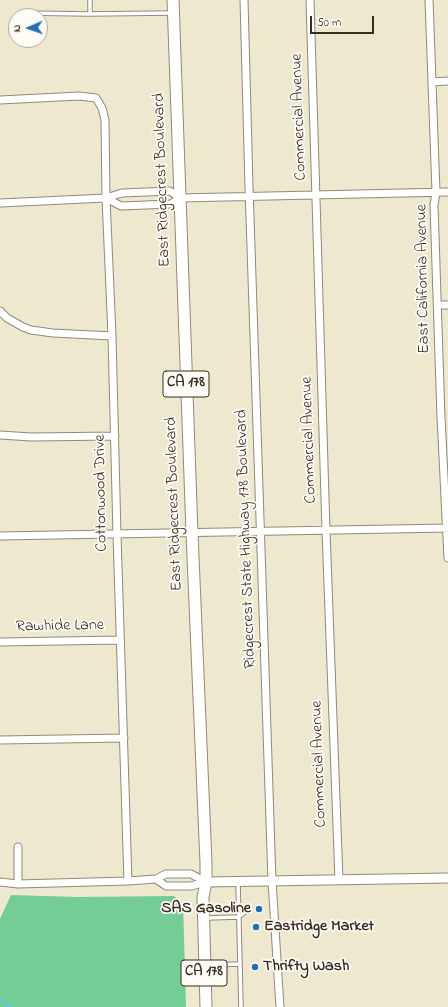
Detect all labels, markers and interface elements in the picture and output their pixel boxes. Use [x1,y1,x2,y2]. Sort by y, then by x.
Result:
north arrow [8,8,48,48]
scale bar [312,8,376,34]
text: 50 m [317,14,341,32]
text: N [9,24,25,32]
street label: Commercial Avenue [288,53,312,181]
street label: East Ridgecrest Boulevard [150,92,176,268]
street label: East California Avenue [413,204,435,354]
road number: CA 178 [163,371,209,397]
street label: Commercial Avenue [298,376,322,504]
street label: Ridgecrest State Highway 178 Boulevard [233,409,261,669]
street label: East Ridgecrest Boulevard [162,416,188,592]
street label: Cottonwood Drive [91,434,113,552]
street label: Rawhide Lane [16,617,104,637]
street label: Commercial Avenue [308,700,332,828]
place label: SAS Gasoline [161,899,251,919]
marker: SAS Gasoline [254,904,264,914]
place label: Eastridge Market [264,917,374,937]
marker: Eastridge Market [251,922,261,932]
place label: Thrifty Wash [263,957,349,977]
road number: CA 178 [181,960,227,986]
marker: Thrifty Wash [250,962,260,972]

